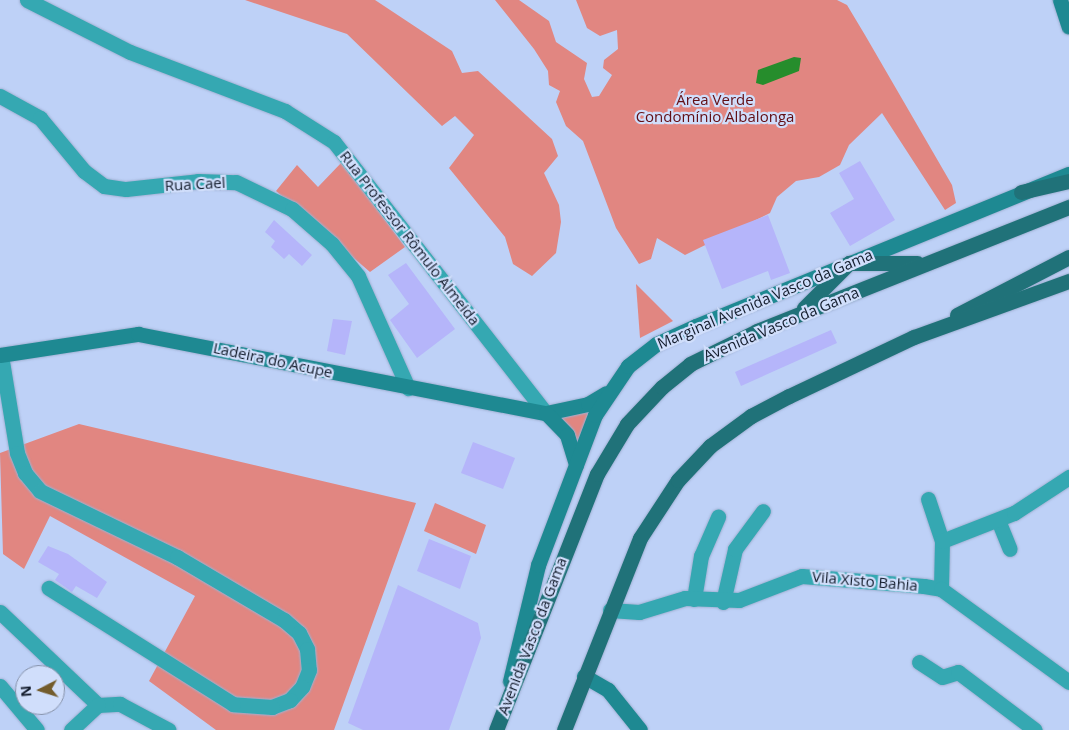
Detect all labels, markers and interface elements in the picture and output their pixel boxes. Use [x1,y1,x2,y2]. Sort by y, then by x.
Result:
park label: Área Verde Condomínio Albalonga [636,90,794,125]
street label: Rua Professor Rômulo Almeida [336,147,484,329]
street label: Rua Cael [164,173,226,195]
street label: Marginal Avenida Vasco da Gama [655,245,875,353]
street label: Avenida Vasco da Gama [701,283,861,365]
street label: Ladeira do Acupe [212,339,334,381]
street label: Avenida Vasco da Gama [494,555,570,717]
street label: Vila Xisto Bahia [811,567,919,595]
north arrow [15,665,65,715]
text: N [16,685,36,698]

